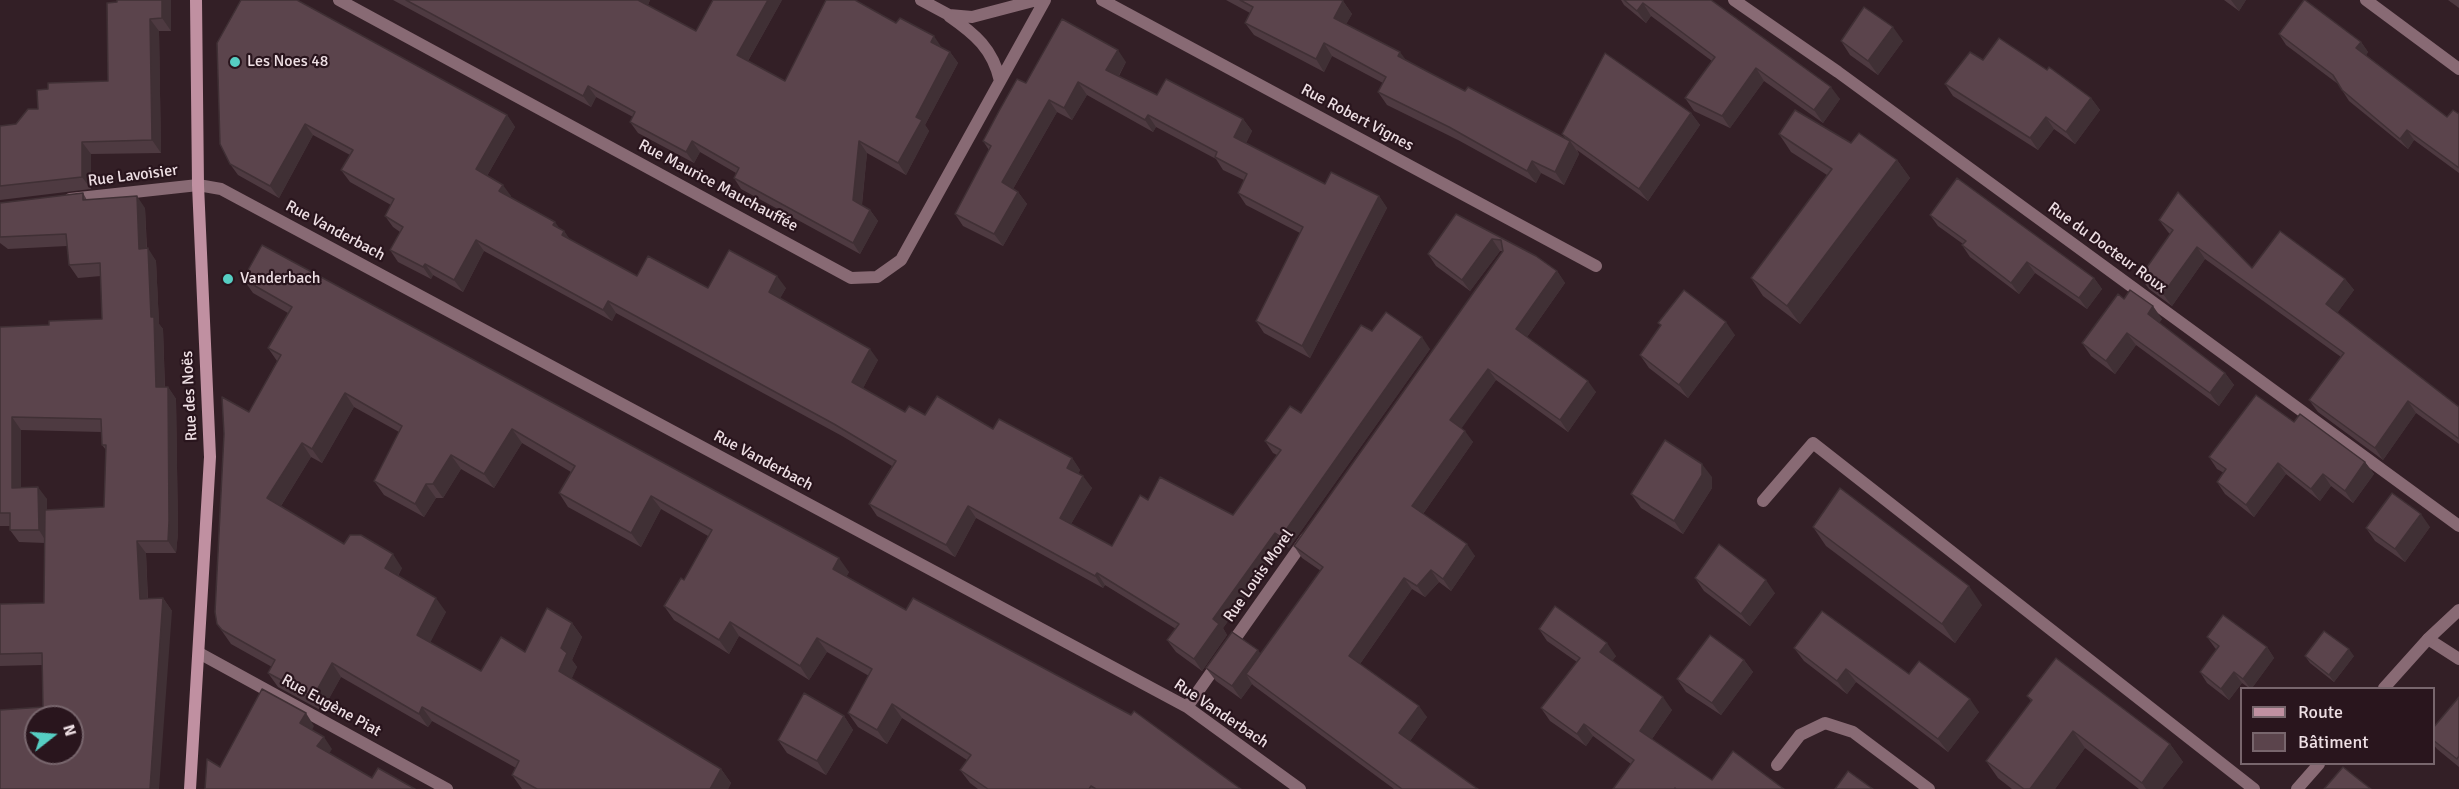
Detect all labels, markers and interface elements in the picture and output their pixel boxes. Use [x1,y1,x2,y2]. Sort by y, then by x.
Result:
place label: Les Noes 48 [247,52,328,72]
marker: Les Noes 48 [228,55,242,69]
street label: Rue Robert Vignes [1297,80,1417,156]
street label: Rue Maurice Mauchauffée [635,136,801,236]
street label: Rue Lavoisier [87,161,179,191]
street label: Rue Vanderbach [282,197,388,265]
street label: Rue du Docteur Roux [2044,199,2170,297]
place label: Vanderbach [240,269,321,289]
marker: Vanderbach [221,272,235,286]
street label: Rue des Noës [178,350,202,442]
street label: Rue Vanderbach [710,427,816,495]
street label: Rue Louis Morel [1220,526,1298,626]
street label: Rue Eugène Piat [278,671,384,741]
street label: Rue Vanderbach [1170,675,1272,753]
legend [2240,687,2435,765]
text: Route [2298,701,2343,723]
north arrow [24,705,84,765]
text: N [58,722,80,739]
text: Bâtiment [2298,731,2369,753]

